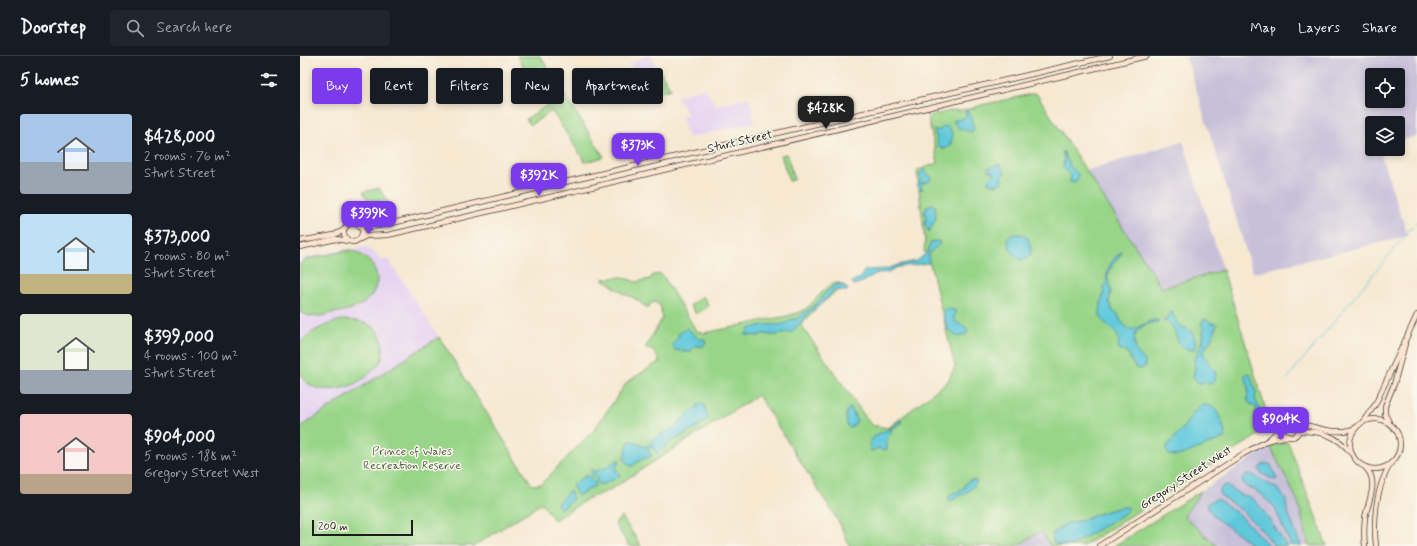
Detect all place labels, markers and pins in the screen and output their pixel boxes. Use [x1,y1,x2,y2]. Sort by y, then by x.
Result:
pin: $428K [798,96,854,130]
pin: $373K [610,133,666,167]
pin: $392K [511,163,567,197]
pin: $399K [341,201,397,235]
pin: $904K [1253,407,1309,441]

